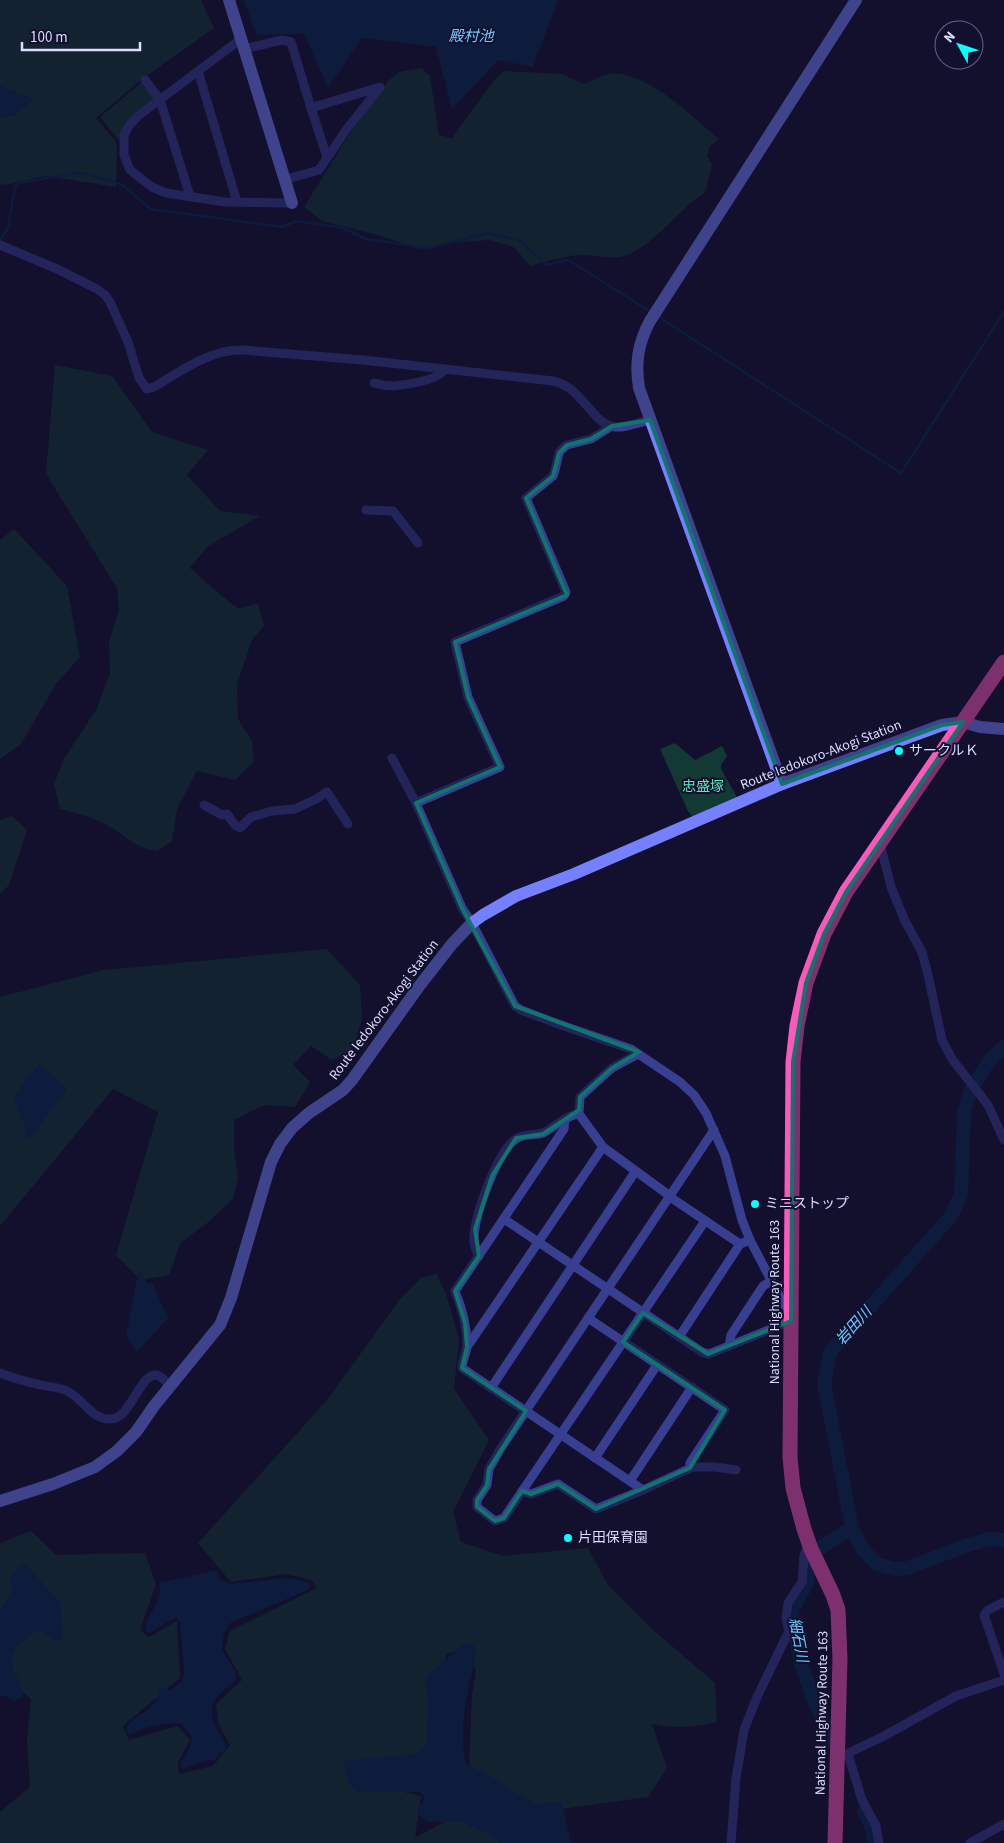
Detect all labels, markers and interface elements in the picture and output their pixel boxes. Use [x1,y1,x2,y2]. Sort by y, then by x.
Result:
scale bar [22,20,140,52]
north arrow [934,20,984,70]
water label: 殿村池 [448,26,495,47]
text: 100 m [30,27,68,48]
text: N [939,27,960,47]
street label: Route Iedokoro-Akogi Station [737,715,905,795]
place label: サークルＫ [909,741,979,761]
marker: サークルＫ [893,745,905,757]
park label: 忠盛塚 [682,777,724,797]
street label: Route Iedokoro-Akogi Station [324,936,444,1084]
place label: ミニストップ [765,1194,849,1214]
marker: ミニストップ [749,1198,761,1210]
street label: National Highway Route 163 [765,1220,785,1384]
water label: 岩田川 [831,1301,878,1350]
place label: 片田保育園 [578,1528,648,1548]
marker: 片田保育園 [562,1532,574,1544]
water label: 細石川 [783,1616,813,1666]
street label: National Highway Route 163 [811,1631,833,1795]

